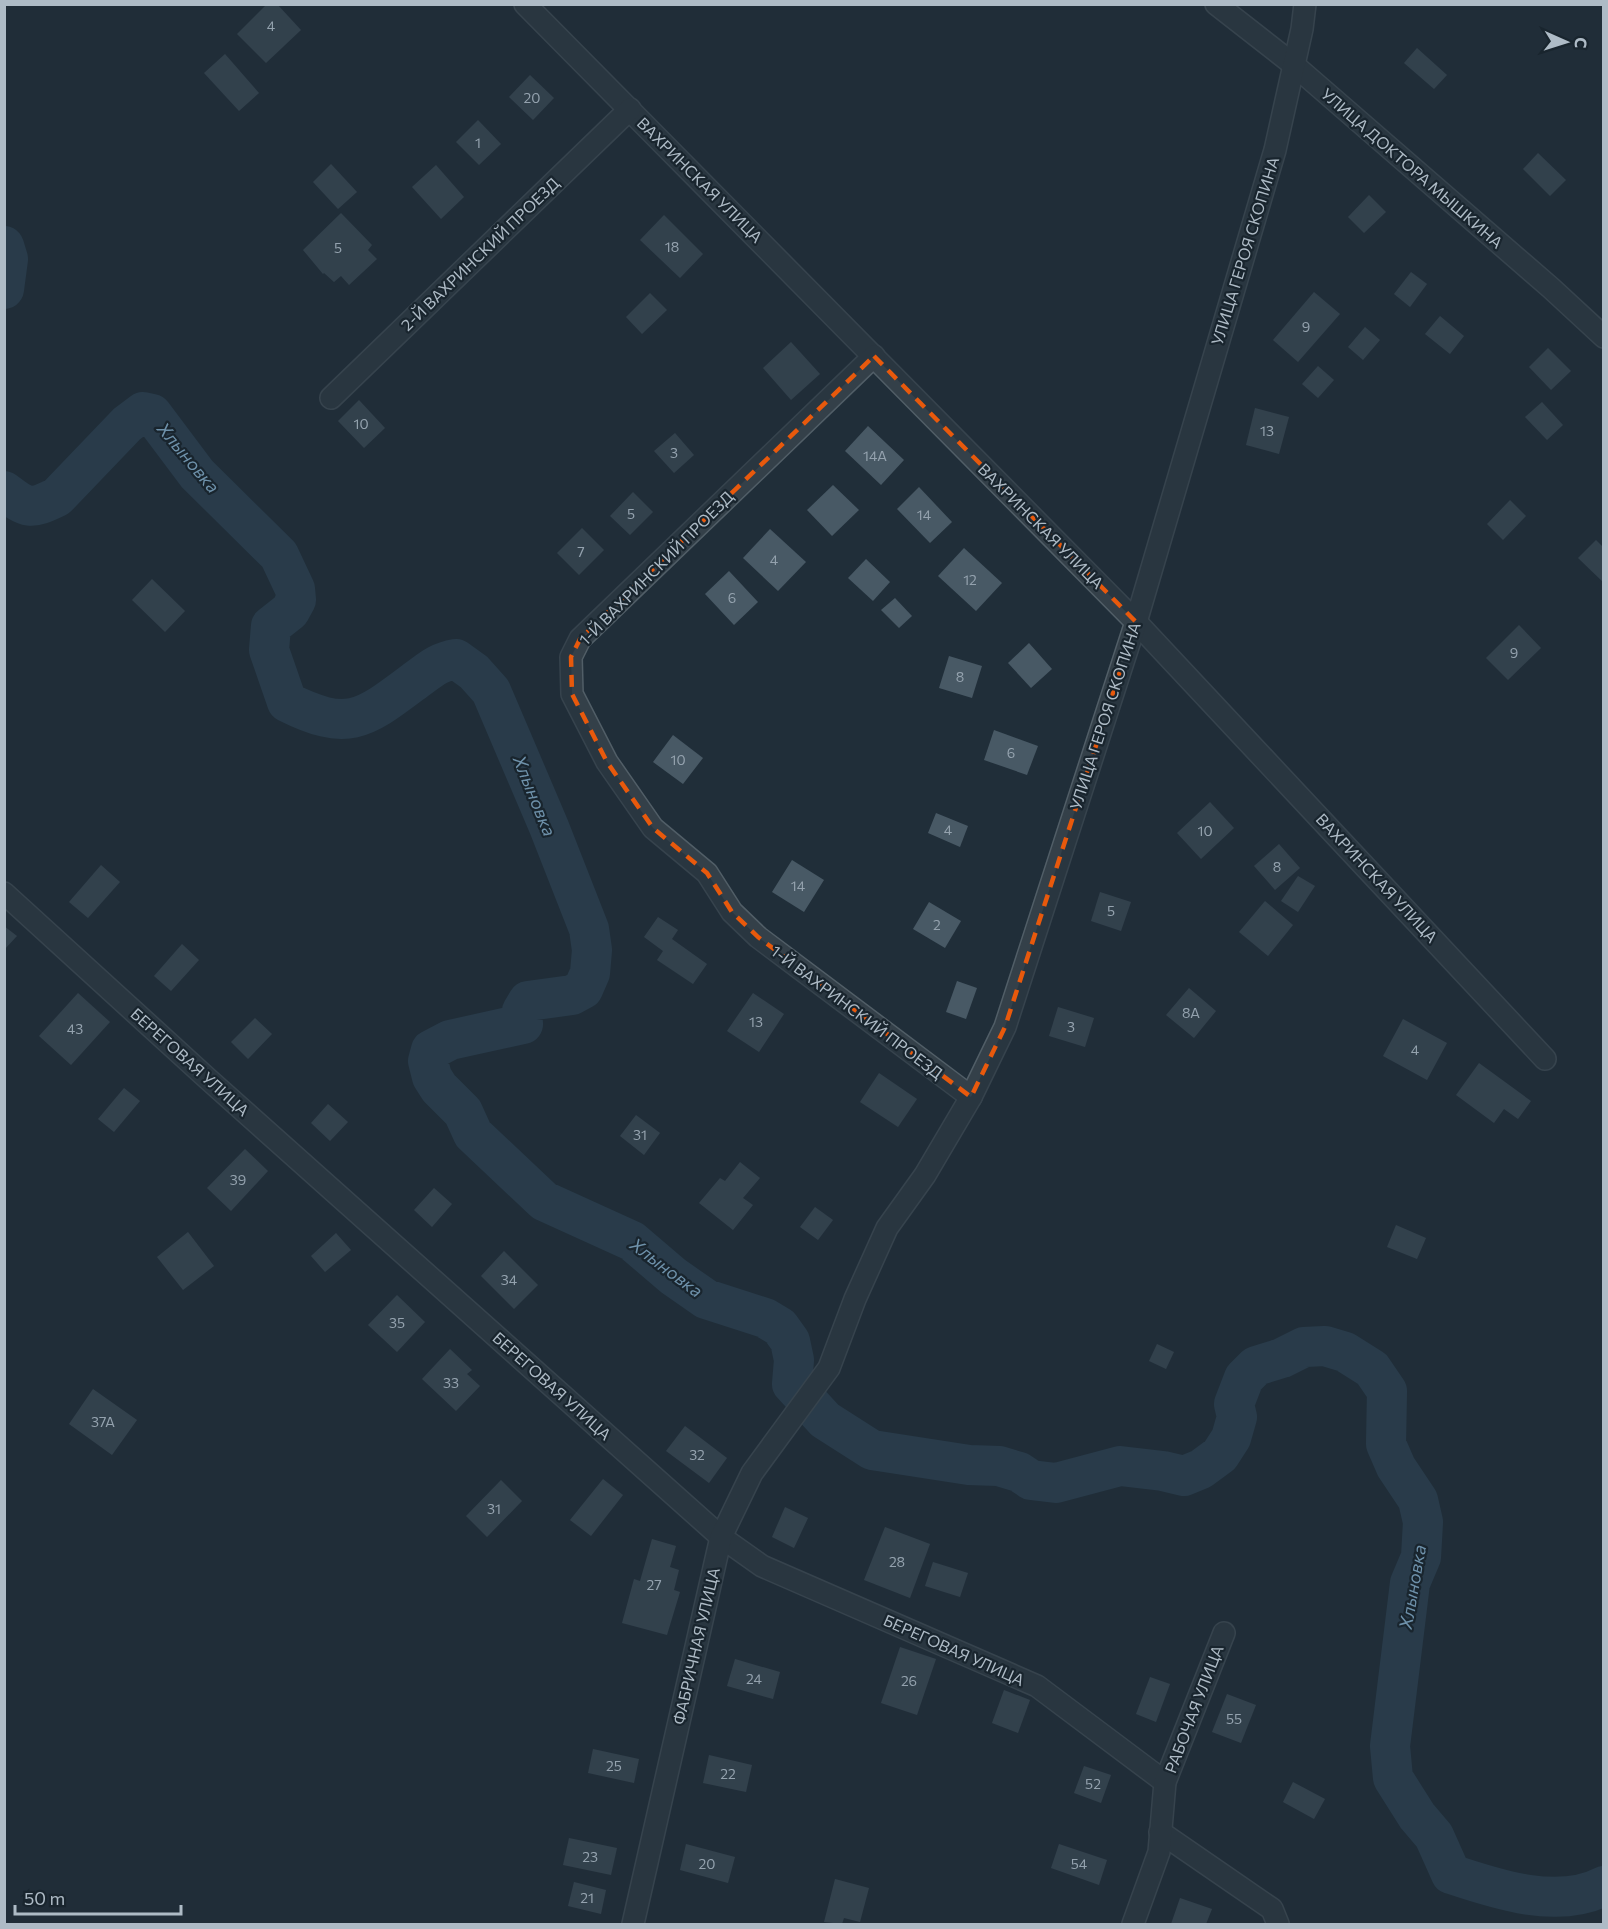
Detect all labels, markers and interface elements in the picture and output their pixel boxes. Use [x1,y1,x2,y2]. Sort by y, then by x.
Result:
north arrow [1536,12,1596,72]
house number: 4 [267,17,276,34]
text: С [1572,37,1591,49]
street label: УЛИЦА ДОКТОРА МЫШКИНА [1318,84,1507,252]
house number: 20 [524,89,540,106]
street label: ВАХРИНСКАЯ УЛИЦА [634,113,767,246]
house number: 1 [475,134,481,151]
street label: УЛИЦА ГЕРОЯ СКОПИНА [1207,154,1282,347]
street label: 2-Й ВАХРИНСКИЙ ПРОЕЗД [397,173,563,334]
house number: 18 [665,238,679,255]
house number: 5 [334,239,342,256]
house number: 9 [1302,318,1310,335]
house number: 10 [353,415,369,432]
water label: Хлыновка [152,417,225,497]
house number: 13 [1260,422,1274,439]
house number: 3 [670,444,678,461]
house number: 14А [863,447,887,464]
street label: ВАХРИНСКАЯ УЛИЦА [975,459,1108,592]
street label: 1-Й ВАХРИНСКИЙ ПРОЕЗД [575,486,737,649]
house number: 5 [627,505,635,522]
house number: 14 [917,506,932,523]
house number: 7 [577,543,585,560]
house number: 4 [770,551,779,568]
house number: 12 [963,571,977,588]
house number: 6 [728,589,736,606]
street label: УЛИЦА ГЕРОЯ СКОПИНА [1065,620,1144,812]
house number: 9 [1510,644,1518,661]
house number: 8 [956,668,964,685]
house number: 6 [1007,744,1015,761]
water label: Хлыновка [508,751,561,839]
house number: 10 [670,751,686,768]
street label: ВАХРИНСКАЯ УЛИЦА [1313,809,1442,946]
house number: 4 [944,821,953,838]
house number: 10 [1197,822,1213,839]
house number: 8 [1273,858,1281,875]
house number: 14 [791,877,806,894]
house number: 5 [1107,902,1115,919]
house number: 2 [933,916,941,933]
street label: 1-Й ВАХРИНСКИЙ ПРОЕЗД [768,941,947,1083]
street label: БЕРЕГОВАЯ УЛИЦА [127,1004,253,1120]
house number: 8А [1182,1004,1200,1021]
house number: 13 [749,1013,763,1030]
house number: 3 [1067,1018,1075,1035]
house number: 43 [67,1020,83,1037]
house number: 4 [1411,1041,1420,1058]
house number: 31 [633,1126,647,1143]
house number: 39 [230,1171,246,1188]
water label: Хлыновка [625,1232,707,1302]
house number: 34 [501,1271,518,1288]
house number: 35 [389,1314,405,1331]
street label: БЕРЕГОВАЯ УЛИЦА [489,1328,615,1444]
house number: 33 [443,1374,459,1391]
house number: 37А [91,1413,115,1430]
house number: 32 [689,1446,705,1463]
house number: 31 [487,1500,501,1517]
water label: Хлыновка [1394,1543,1430,1632]
house number: 28 [889,1553,905,1570]
street label: ФАБРИЧНАЯ УЛИЦА [668,1566,723,1726]
house number: 27 [646,1576,662,1593]
street label: БЕРЕГОВАЯ УЛИЦА [881,1610,1028,1689]
street label: РАБОЧАЯ УЛИЦА [1160,1642,1227,1776]
house number: 24 [746,1670,763,1687]
house number: 26 [901,1672,917,1689]
house number: 55 [1226,1710,1242,1727]
house number: 25 [606,1757,622,1774]
house number: 22 [720,1765,736,1782]
house number: 52 [1085,1775,1101,1792]
house number: 23 [582,1848,598,1865]
house number: 20 [699,1855,715,1872]
house number: 54 [1071,1855,1088,1872]
scale bar [15,1878,182,1916]
text: 50 m [24,1887,65,1909]
house number: 21 [580,1889,594,1906]

